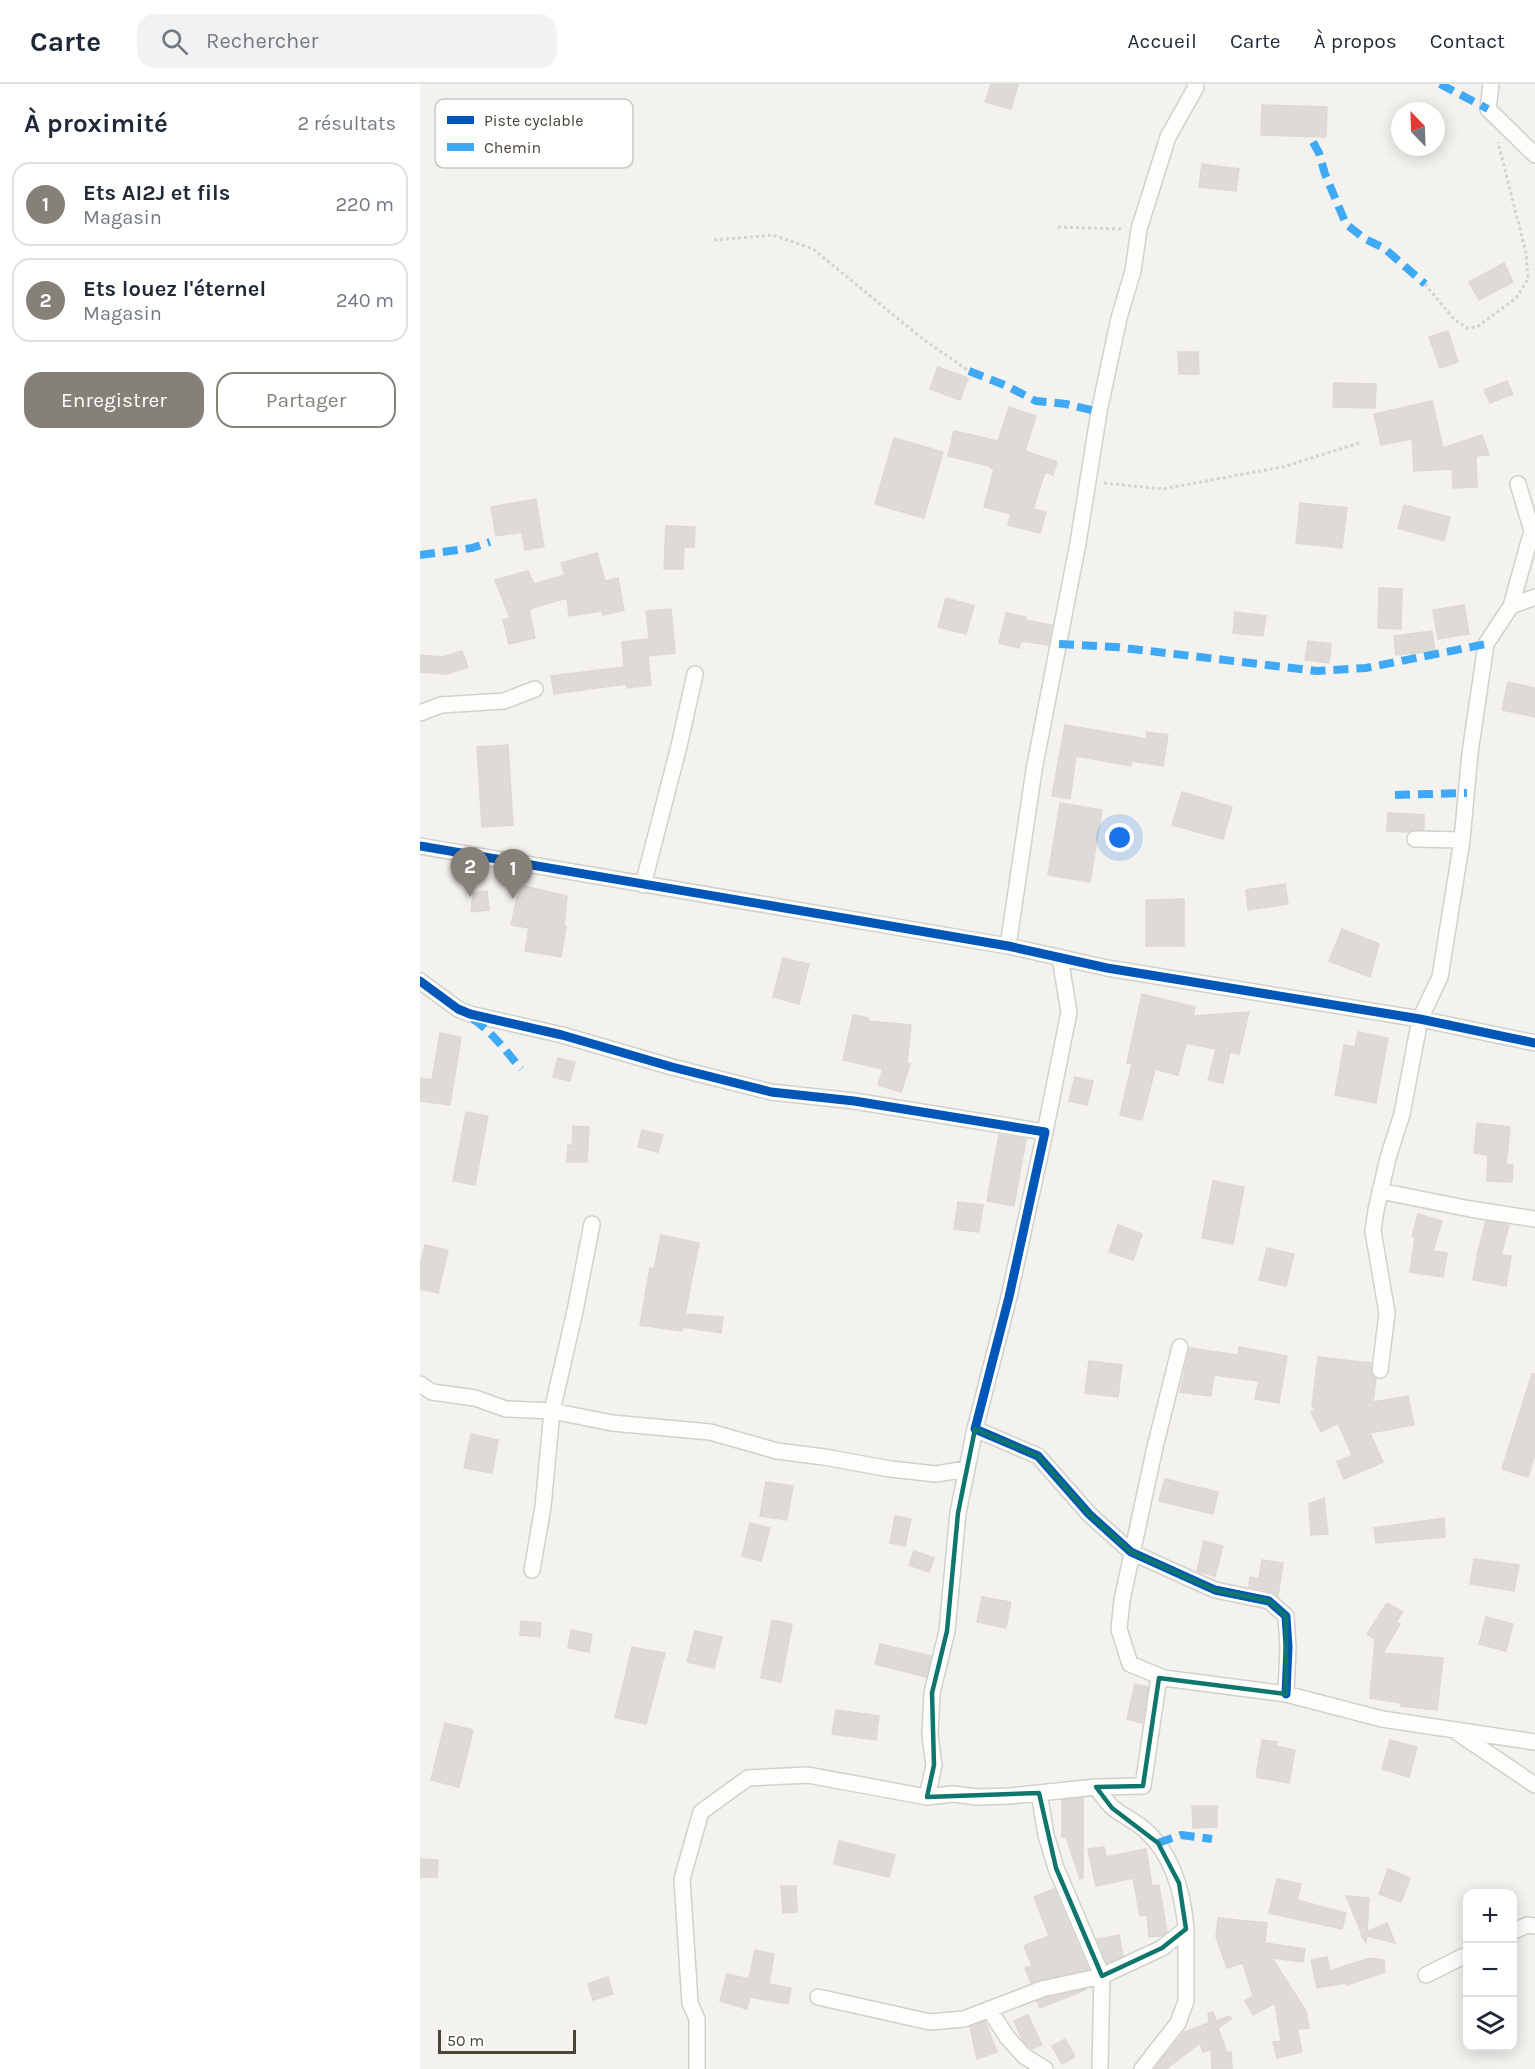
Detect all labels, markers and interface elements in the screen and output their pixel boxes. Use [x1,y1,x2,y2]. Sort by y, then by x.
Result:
search box [137,14,557,68]
text: Carte [30,25,101,58]
icon: search [158,25,191,58]
text: Rechercher [206,28,319,54]
text: Accueil [1128,29,1197,53]
text: Carte [1230,29,1281,53]
text: À propos [1314,29,1397,53]
text: Contact [1430,29,1505,53]
legend [435,99,633,168]
north arrow [1391,102,1445,156]
text: À proximité [24,108,168,139]
text: Piste cyclable [484,111,584,130]
text: 2 résultats [297,112,396,135]
text: Chemin [484,138,541,157]
text: Ets AI2J et fils [83,180,230,206]
text: 1 [42,193,49,216]
text: 220 m [335,193,394,216]
text: Magasin [83,206,162,229]
text: Ets louez l'éternel [83,276,266,302]
text: 2 [39,289,52,312]
text: 240 m [336,289,394,312]
text: Magasin [83,302,162,325]
button: Enregistrer [24,372,204,428]
button: Partager [216,372,396,428]
your location [1105,823,1134,852]
pin: 2 [451,848,490,897]
pin: 1 [494,850,532,899]
map controls [1463,1889,1517,2051]
button: + [1463,1889,1517,1943]
button: − [1463,1943,1517,1997]
button: layers [1463,1997,1517,2051]
scale bar [438,2027,576,2054]
text: 50 m [447,2031,484,2050]

